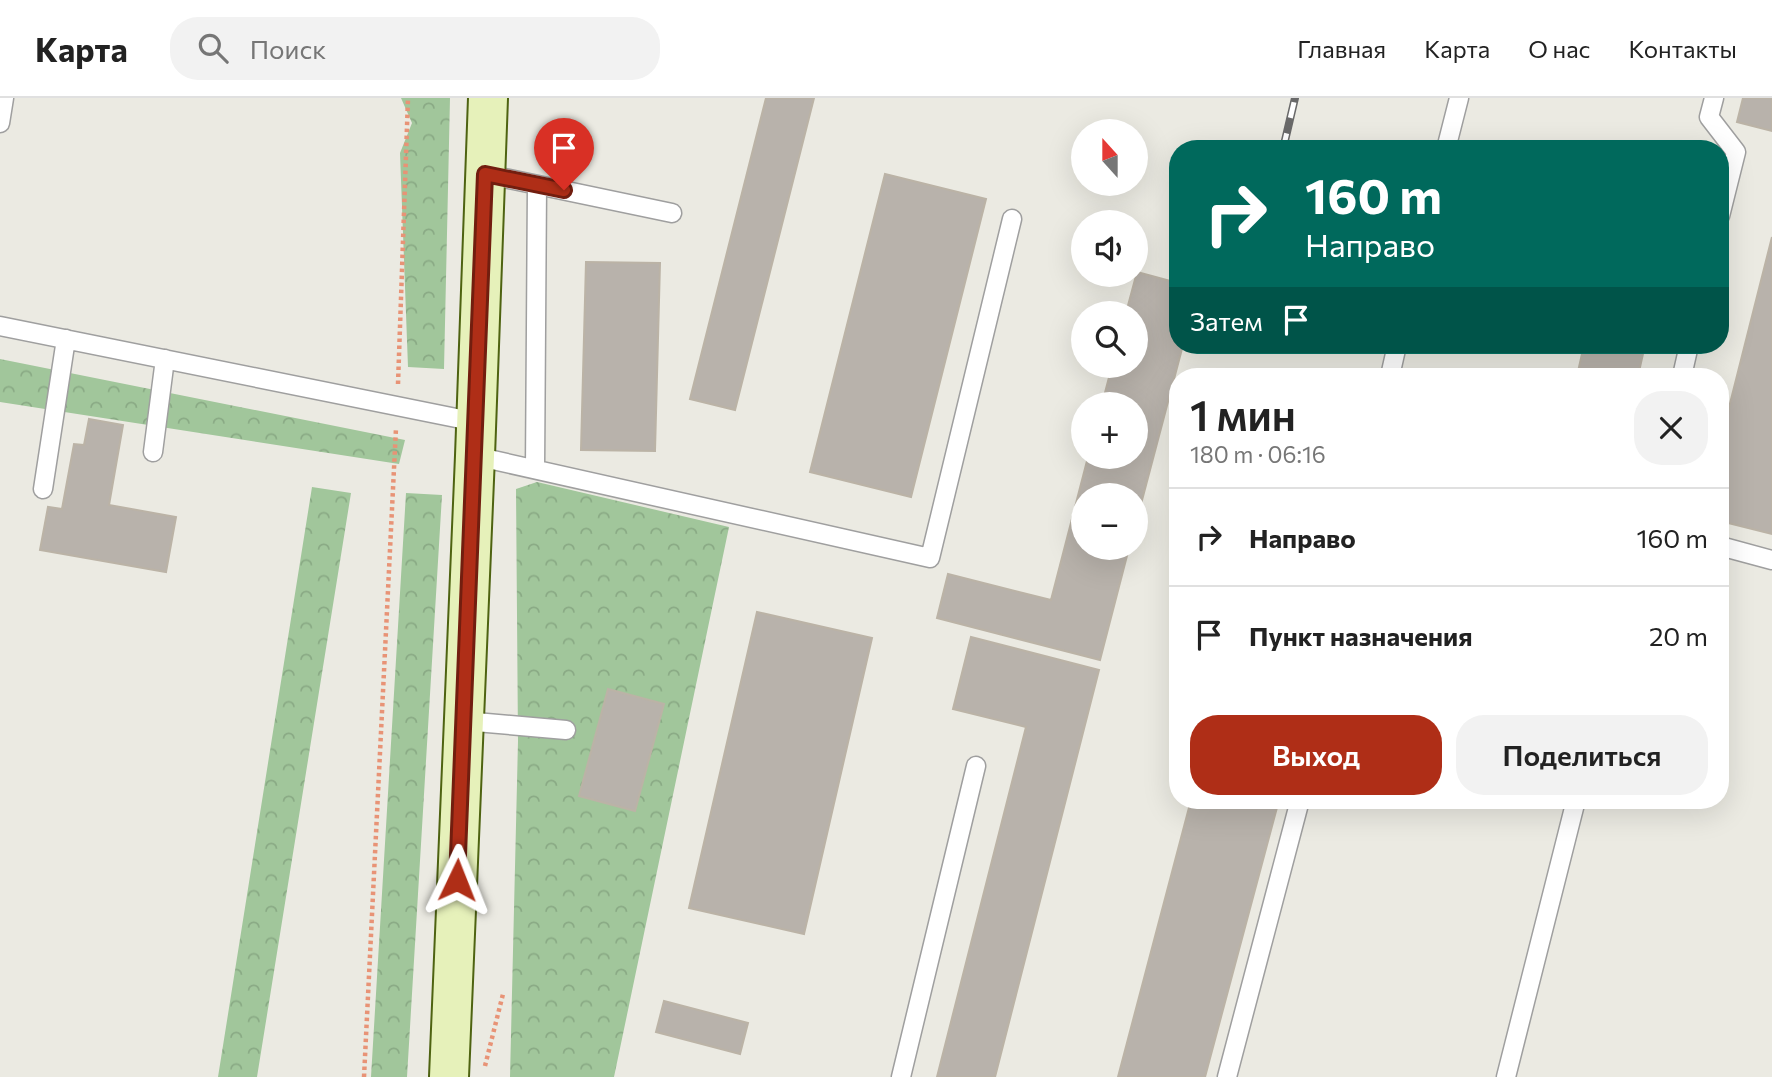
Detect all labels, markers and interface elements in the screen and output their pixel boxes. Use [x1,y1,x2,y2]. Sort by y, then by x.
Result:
search box [170,17,660,80]
text: Карта [35,28,128,69]
icon: search [194,29,232,67]
text: Поиск [250,33,326,64]
text: Главная [1297,34,1386,63]
text: Карта [1424,34,1490,63]
text: О нас [1528,34,1590,63]
text: Контакты [1628,34,1737,63]
pin [534,118,594,190]
north arrow [1071,119,1148,196]
map controls [1071,119,1148,560]
icon: arrive [545,129,583,167]
text: 160 m [1305,164,1442,224]
icon: right [1190,168,1281,259]
button: sound [1071,210,1148,287]
text: Направо [1305,224,1435,264]
button: search [1071,301,1148,378]
icon: arrive [1277,301,1315,339]
text: Затем [1190,305,1263,336]
text: 1 мин [1190,388,1296,440]
button: close [1634,391,1708,465]
button: + [1071,392,1148,469]
text: 180 m · 06:16 [1190,440,1326,468]
button: − [1071,483,1148,560]
icon: right [1190,518,1228,556]
text: Направо [1249,522,1356,553]
text: 160 m [1636,522,1708,553]
icon: arrive [1190,616,1228,654]
text: Пункт назначения [1249,620,1473,651]
text: 20 m [1649,620,1708,651]
button: Выход [1190,715,1442,795]
button: Поделиться [1456,715,1708,795]
position arrow [420,843,494,917]

